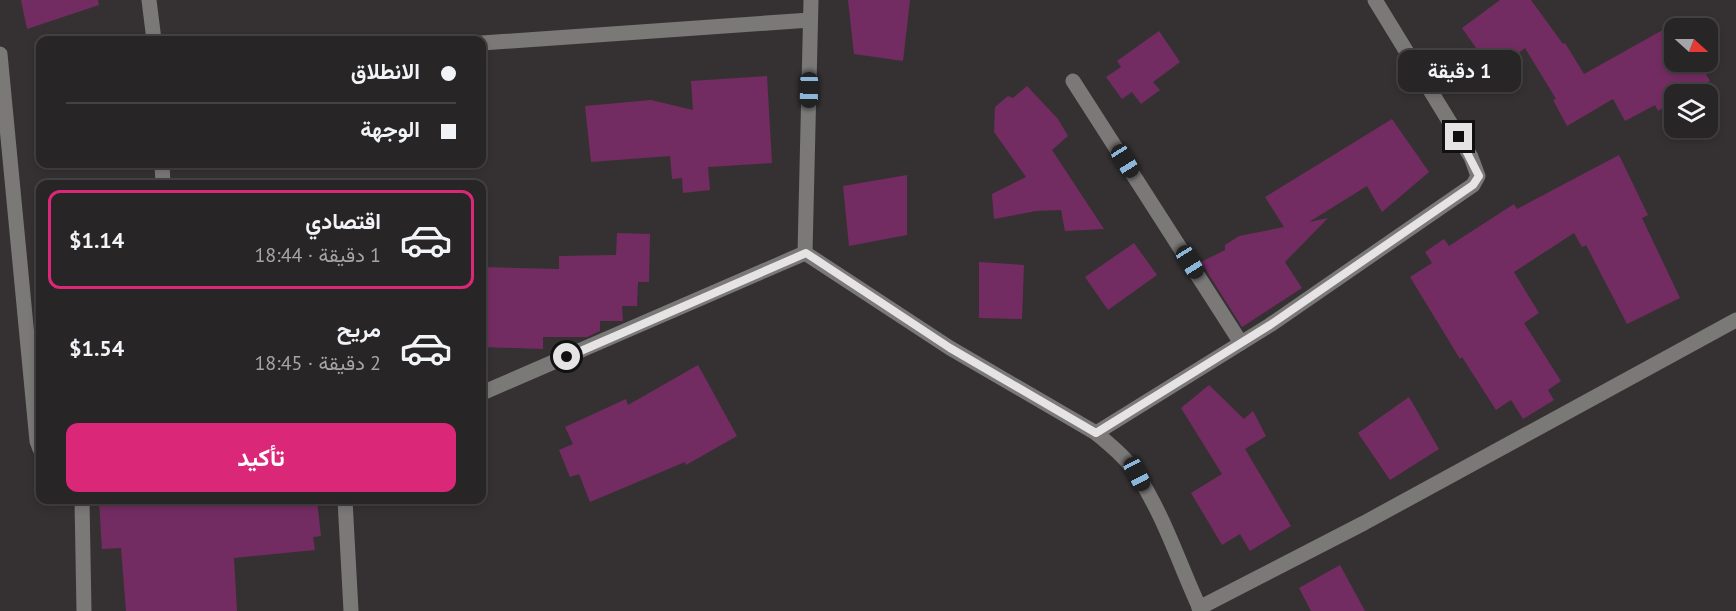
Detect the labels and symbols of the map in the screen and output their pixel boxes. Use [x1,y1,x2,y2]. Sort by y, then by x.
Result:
north arrow [1664,18,1718,72]
callout: 1 دقيقة [1398,50,1520,92]
car [800,72,818,108]
route end [1445,123,1472,150]
car [1108,141,1142,181]
car [1173,242,1207,282]
route start [553,343,580,370]
car [1121,454,1153,494]

